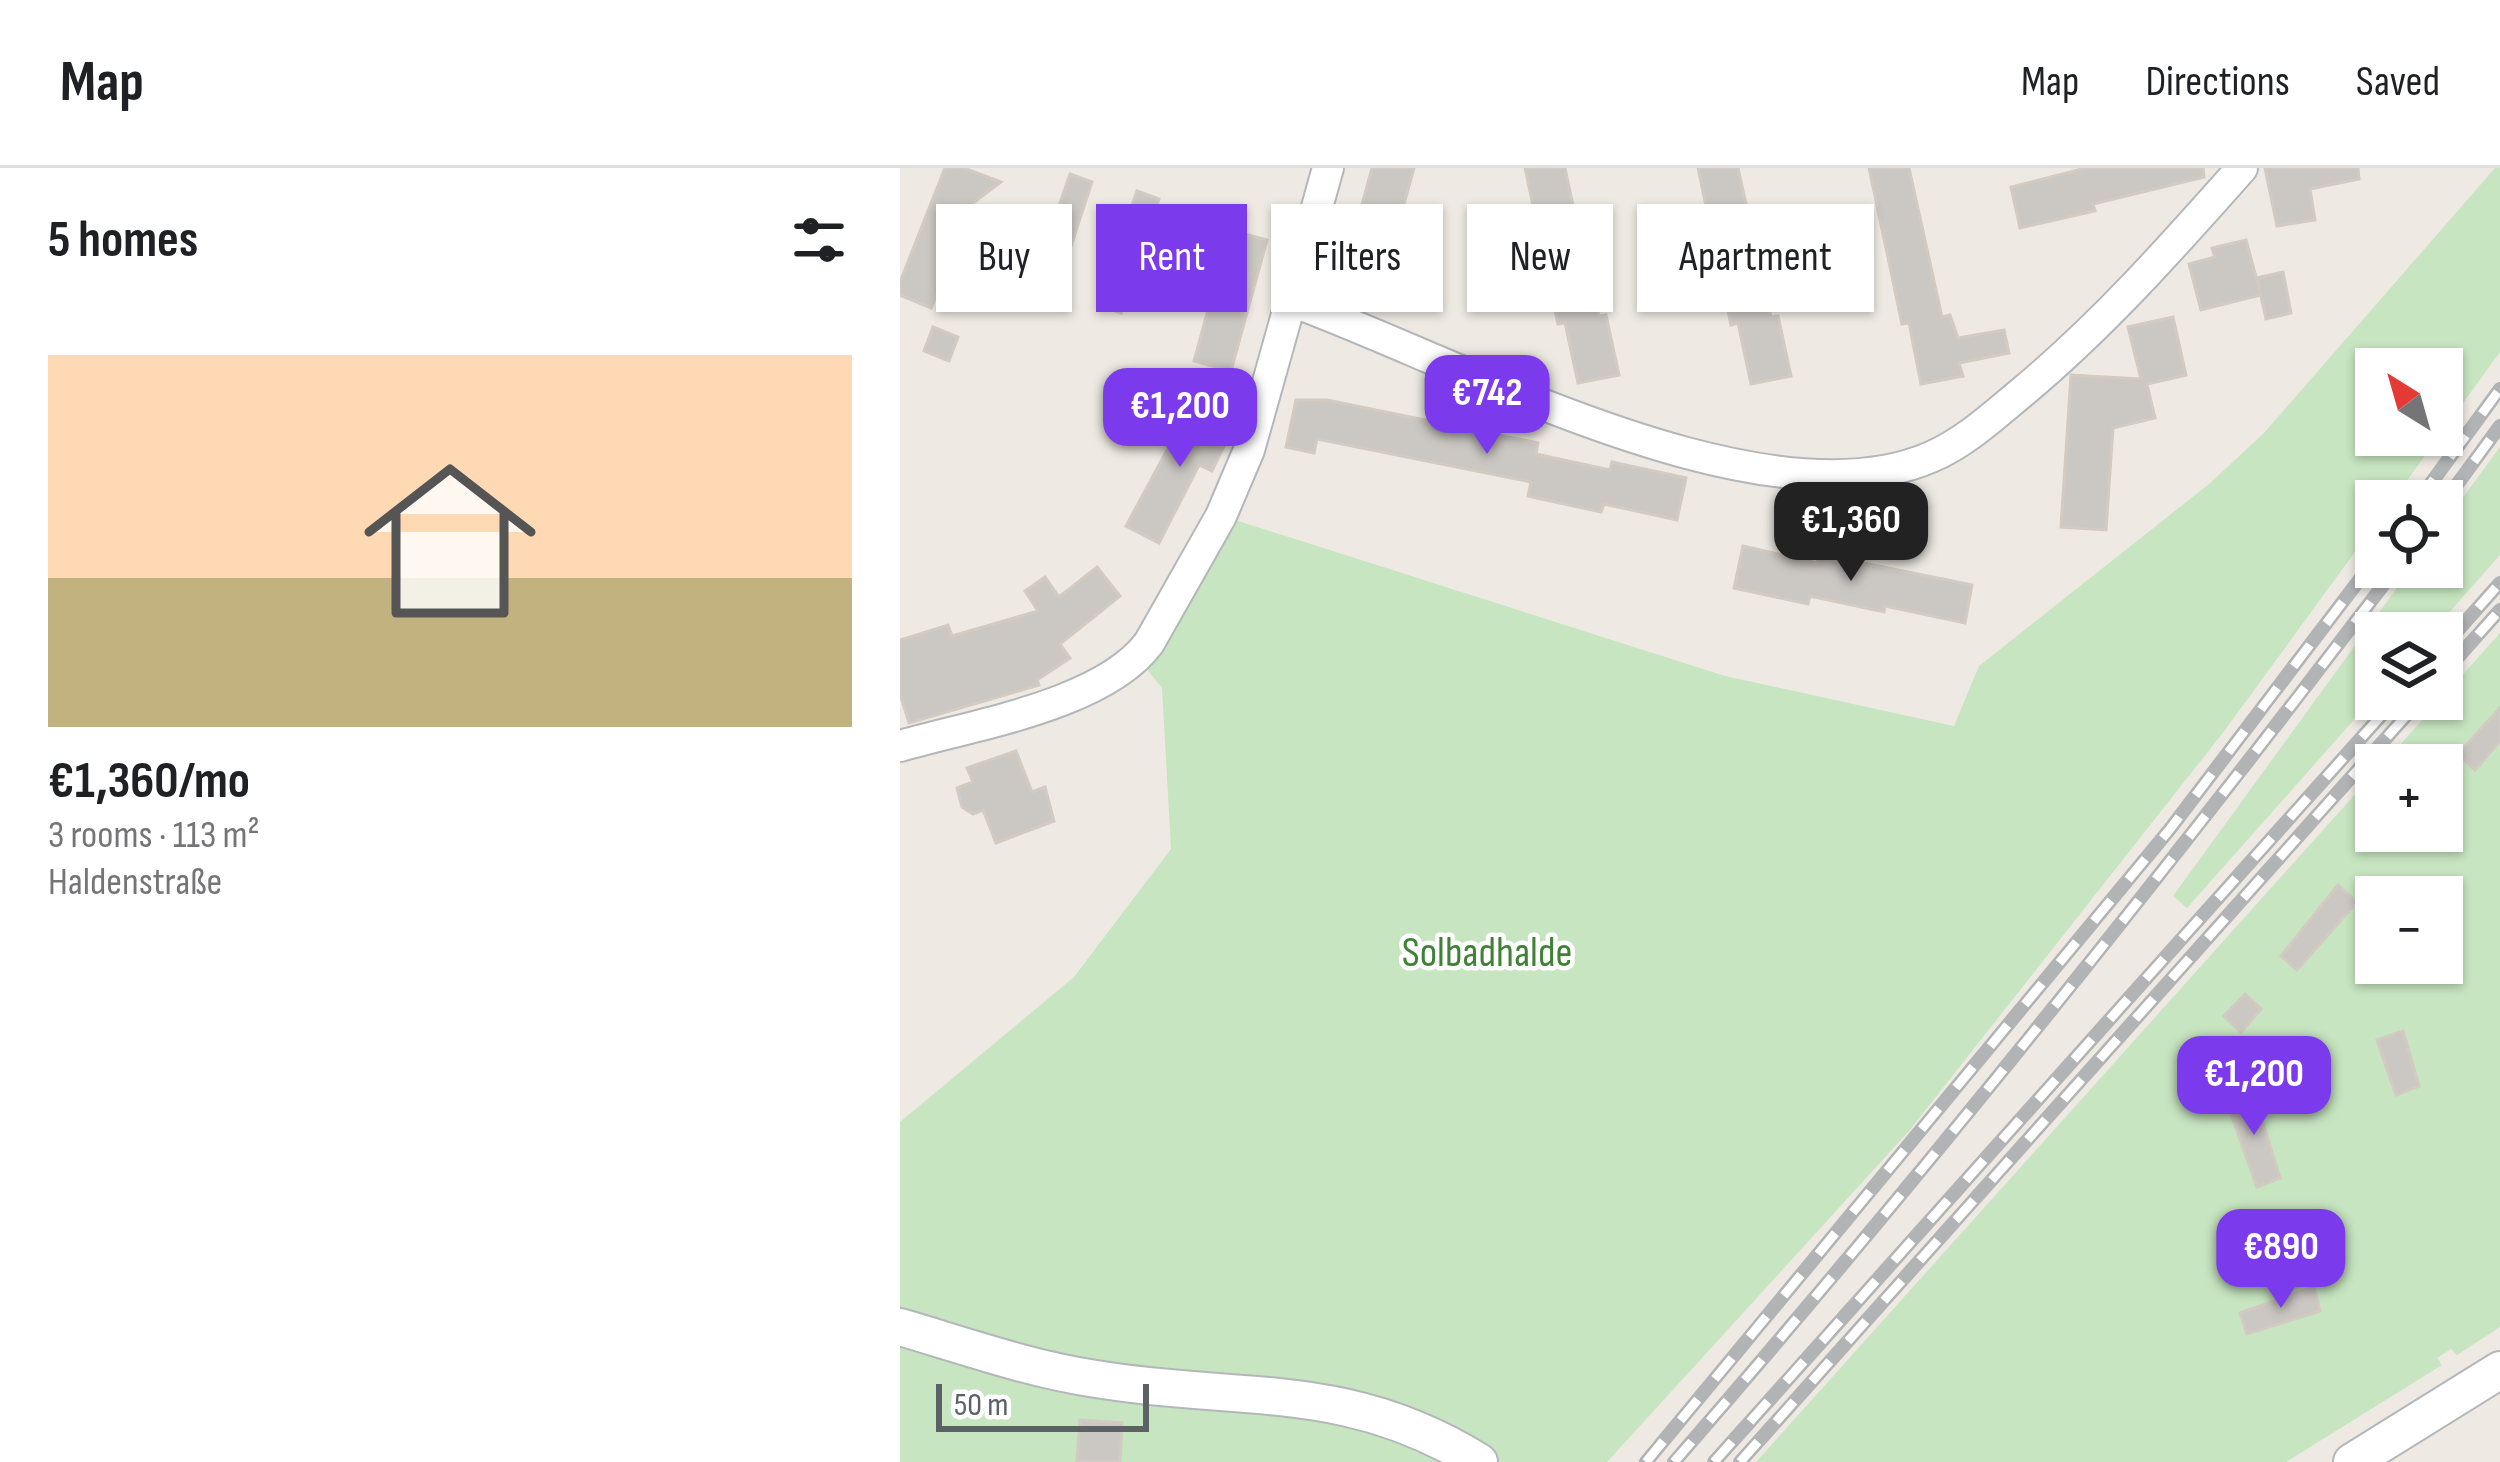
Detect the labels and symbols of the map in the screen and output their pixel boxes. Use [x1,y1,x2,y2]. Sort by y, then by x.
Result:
north arrow [2355,348,2463,456]
pin: €742 [1416,355,1558,457]
pin: €1,200 [1082,368,1278,470]
pin: €1,360 [1753,482,1949,584]
park label: Solbadhalde [1402,928,1572,979]
pin: €1,200 [2156,1036,2352,1138]
pin: €890 [2210,1209,2352,1311]
scale bar [936,1378,1149,1431]

